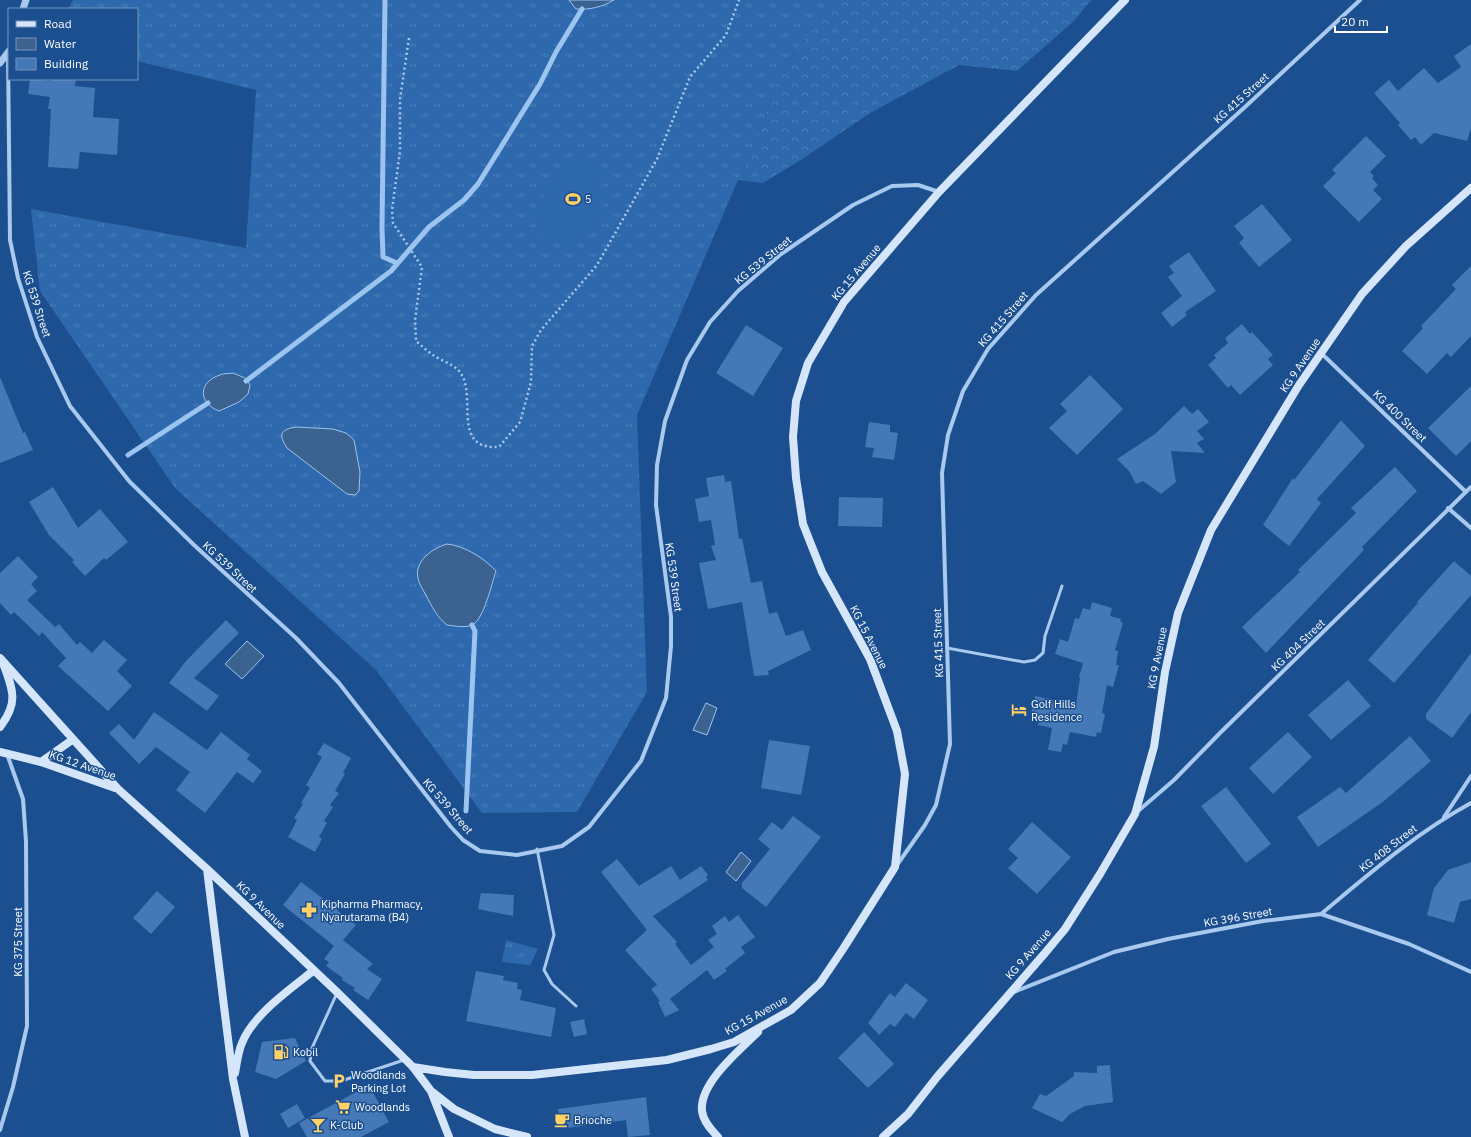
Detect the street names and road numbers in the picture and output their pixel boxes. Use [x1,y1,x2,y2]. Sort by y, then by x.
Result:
street label: KG 415 Street [1210,69,1272,126]
street label: KG 539 Street [732,233,795,287]
street label: KG 15 Avenue [828,241,884,303]
street label: KG 539 Street [20,269,54,339]
street label: KG 415 Street [975,288,1031,350]
street label: KG 9 Avenue [1277,335,1323,395]
street label: KG 400 Street [1370,387,1430,445]
street label: KG 539 Street [200,538,260,596]
street label: KG 539 Street [662,542,686,613]
street label: KG 15 Avenue [847,603,891,671]
street label: KG 415 Street [930,608,946,678]
street label: KG 404 Street [1268,616,1328,674]
street label: KG 9 Avenue [1144,626,1170,690]
street label: KG 12 Avenue [48,747,118,783]
street label: KG 539 Street [420,775,476,837]
street label: KG 408 Street [1356,821,1420,875]
street label: KG 9 Avenue [234,878,288,932]
street label: KG 396 Street [1203,904,1274,930]
street label: KG 375 Street [11,907,25,977]
street label: KG 9 Avenue [1002,926,1054,982]
street label: KG 15 Avenue [722,992,790,1038]

